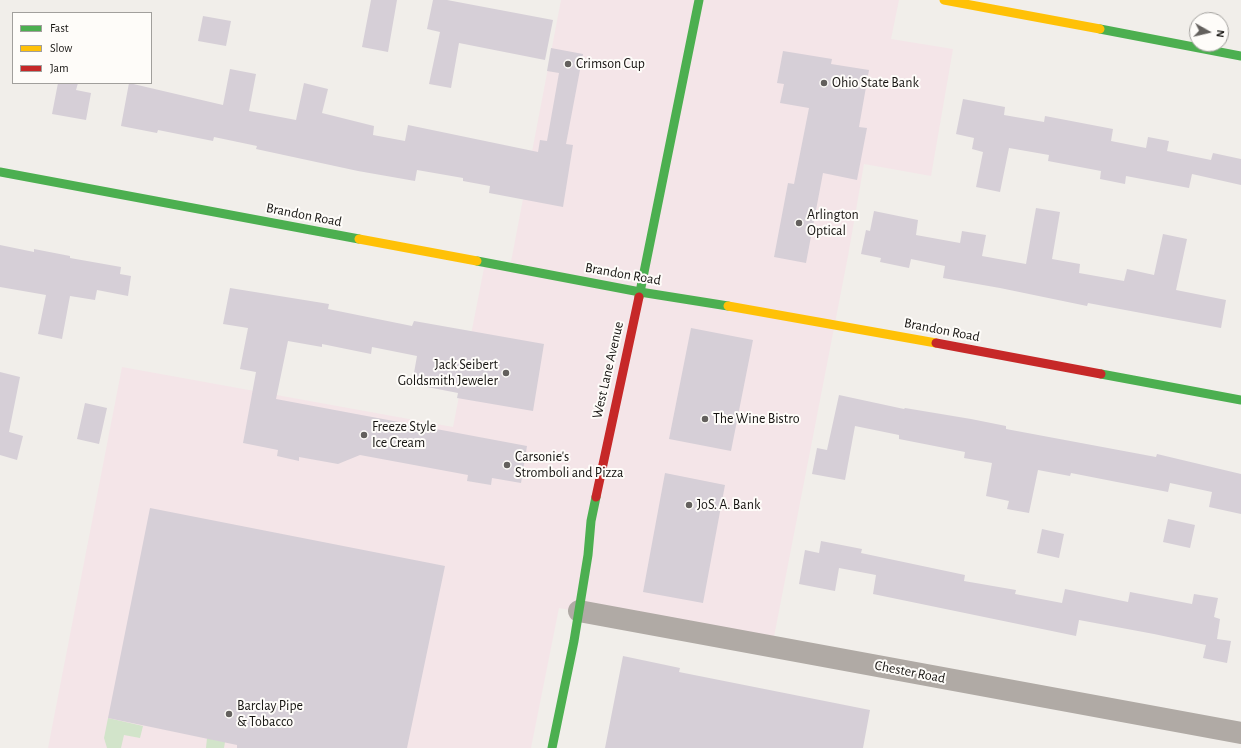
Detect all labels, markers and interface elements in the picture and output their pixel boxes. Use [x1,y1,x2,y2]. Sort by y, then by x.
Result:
legend [12,12,152,84]
north arrow [1189,12,1229,52]
text: Fast [50,22,69,34]
text: N [1214,29,1226,38]
text: Slow [50,42,72,54]
place label: Crimson Cup [576,56,645,72]
marker: Crimson Cup [563,59,573,69]
text: Jam [50,62,69,74]
place label: Ohio State Bank [832,75,919,91]
marker: Ohio State Bank [819,78,829,88]
street label: Brandon Road [265,199,343,231]
place label: Arlington Optical [807,207,859,240]
marker: Arlington Optical [794,218,804,228]
street label: Brandon Road [584,259,662,289]
street label: Brandon Road [903,314,981,346]
street label: West Lane Avenue [589,320,627,420]
place label: Jack Seibert Goldsmith Jeweler [398,357,498,390]
marker: Jack Seibert Goldsmith Jeweler [501,368,511,378]
place label: The Wine Bistro [713,411,800,427]
marker: The Wine Bistro [700,414,710,424]
place label: Freeze Style Ice Cream [372,419,436,452]
marker: Freeze Style Ice Cream [359,430,369,440]
place label: Carsonie's Stromboli and Pizza [515,449,624,482]
marker: Carsonie's Stromboli and Pizza [502,460,512,470]
place label: JoS. A. Bank [697,497,760,513]
marker: JoS. A. Bank [684,500,694,510]
street label: Chester Road [873,657,947,687]
place label: Barclay Pipe & Tobacco [237,698,303,730]
marker: Barclay Pipe & Tobacco [224,709,234,719]

